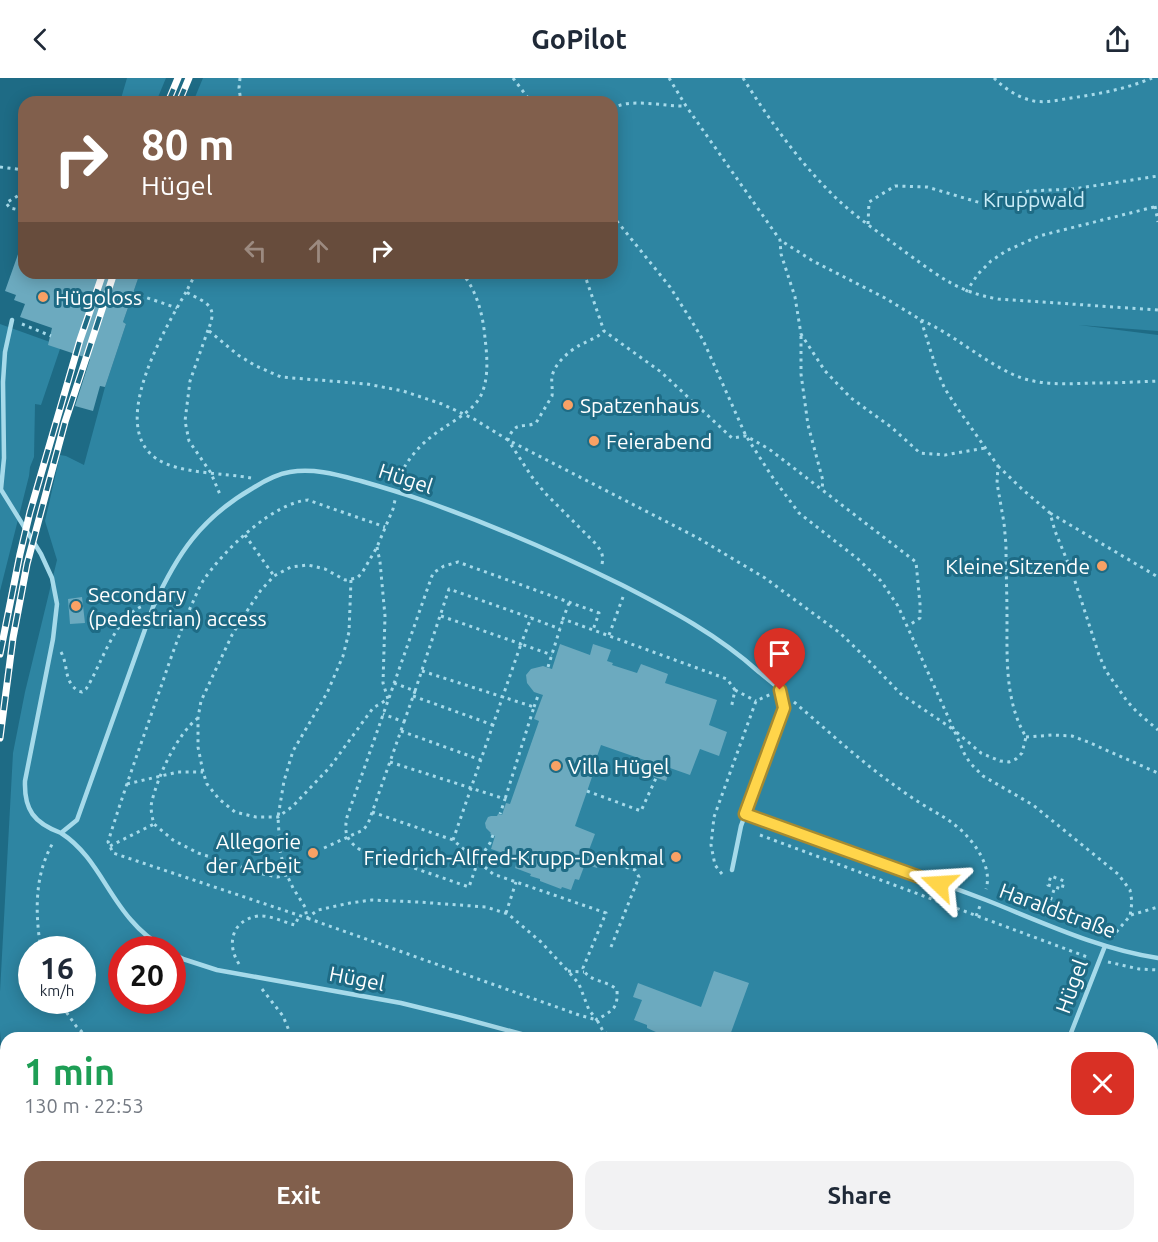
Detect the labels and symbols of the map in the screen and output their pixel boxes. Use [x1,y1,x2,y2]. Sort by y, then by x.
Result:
park label: Kruppwald [983,187,1085,211]
place label: Hügoloss [55,285,142,309]
marker: Hügoloss [36,290,50,304]
place label: Spatzenhaus [580,393,699,417]
marker: Spatzenhaus [561,398,575,412]
place label: Feierabend [606,429,712,453]
marker: Feierabend [587,434,601,448]
street label: Hügel [376,458,436,498]
place label: Kleine Sitzende [945,554,1090,578]
marker: Kleine Sitzende [1095,559,1109,573]
place label: Secondary (pedestrian) access [88,582,267,630]
marker: Secondary (pedestrian) access [69,599,83,613]
pin [754,628,805,690]
place label: Villa Hügel [568,754,670,778]
marker: Villa Hügel [549,759,563,773]
place label: Allegorie der Arbeit [206,829,301,877]
place label: Friedrich-Alfred-Krupp-Denkmal [364,845,664,869]
marker: Allegorie der Arbeit [306,846,320,860]
marker: Friedrich-Alfred-Krupp-Denkmal [669,850,683,864]
position arrow [907,852,971,916]
street label: Haraldstraße [996,878,1120,942]
speed limit sign: 20 [108,936,186,1014]
street label: Hügel [1050,956,1092,1016]
street label: Hügel [327,961,387,995]

